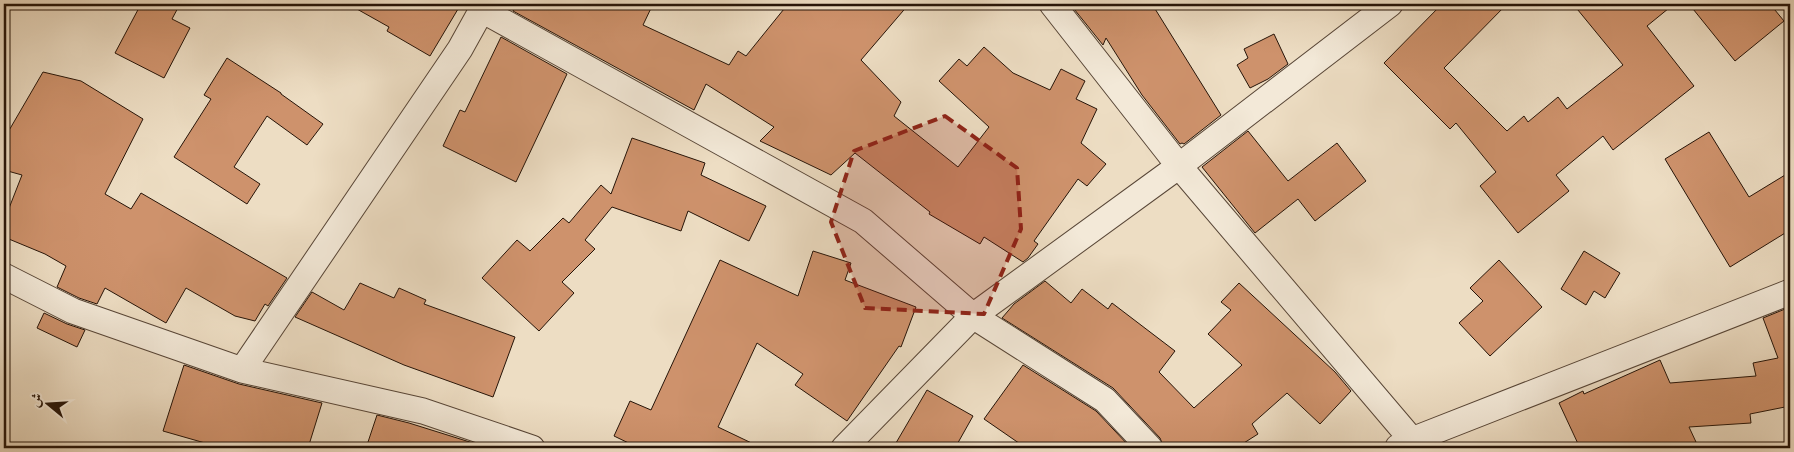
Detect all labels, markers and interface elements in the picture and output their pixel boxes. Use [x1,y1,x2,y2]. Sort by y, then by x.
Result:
north arrow [22,380,72,430]
text: ش [28,391,45,409]

